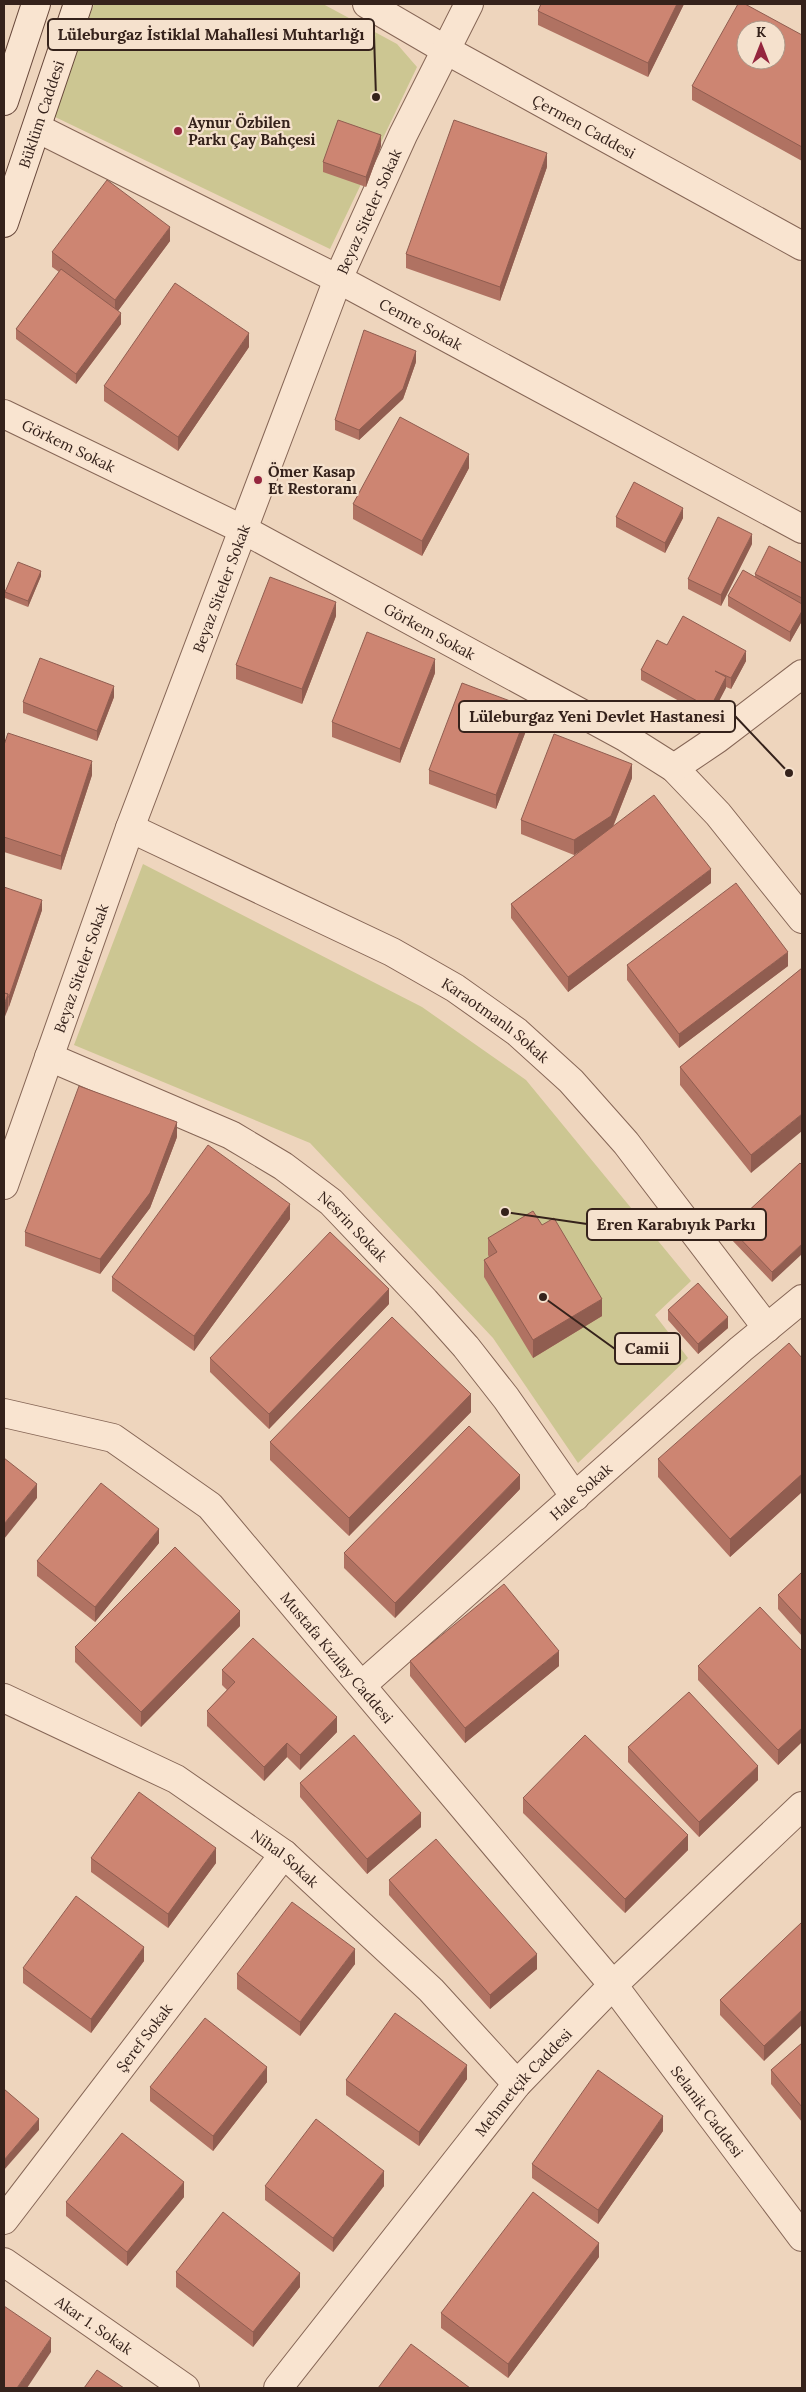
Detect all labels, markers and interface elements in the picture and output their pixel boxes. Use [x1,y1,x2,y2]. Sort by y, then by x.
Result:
callout: Lüleburgaz İstiklal Mahallesi Muhtarlığı [48,19,374,50]
north arrow [736,20,786,70]
text: K [756,23,766,41]
text: Lüleburgaz İstiklal Mahallesi Muhtarlığı [58,24,364,44]
street label: Büklüm Caddesi [14,58,68,170]
street label: Çermen Caddesi [529,90,639,162]
place label: Aynur Özbilen Parkı Çay Bahçesi [188,113,316,149]
marker: Aynur Özbilen Parkı Çay Bahçesi [172,125,184,137]
street label: Beyaz Siteler Sokak [332,146,405,277]
street label: Cemre Sokak [376,294,466,354]
street label: Görkem Sokak [19,415,119,476]
place label: Ömer Kasap Et Restoranı [268,462,357,498]
marker: Ömer Kasap Et Restoranı [252,474,264,486]
street label: Beyaz Siteler Sokak [188,522,254,655]
street label: Görkem Sokak [381,598,479,663]
callout: Lüleburgaz Yeni Devlet Hastanesi [459,701,735,732]
text: Lüleburgaz Yeni Devlet Hastanesi [469,706,725,726]
street label: Beyaz Siteler Sokak [49,901,112,1035]
street label: Karaotmanlı Sokak [438,973,554,1066]
street label: Nesrin Sokak [315,1186,392,1265]
callout: Eren Karabıyık Parkı [587,1209,766,1240]
text: Eren Karabıyık Parkı [597,1214,755,1234]
callout: Camii [615,1333,680,1364]
text: Camii [625,1338,669,1358]
street label: Hale Sokak [545,1459,615,1524]
street label: Mustafa Kızılay Caddesi [277,1588,398,1727]
street label: Nihal Sokak [248,1825,323,1891]
street label: Şeref Sokak [111,1999,176,2075]
street label: Mehmetçik Caddesi [470,2024,575,2140]
street label: Selanik Caddesi [667,2062,748,2161]
street label: Akar 1. Sokak [51,2291,137,2358]

